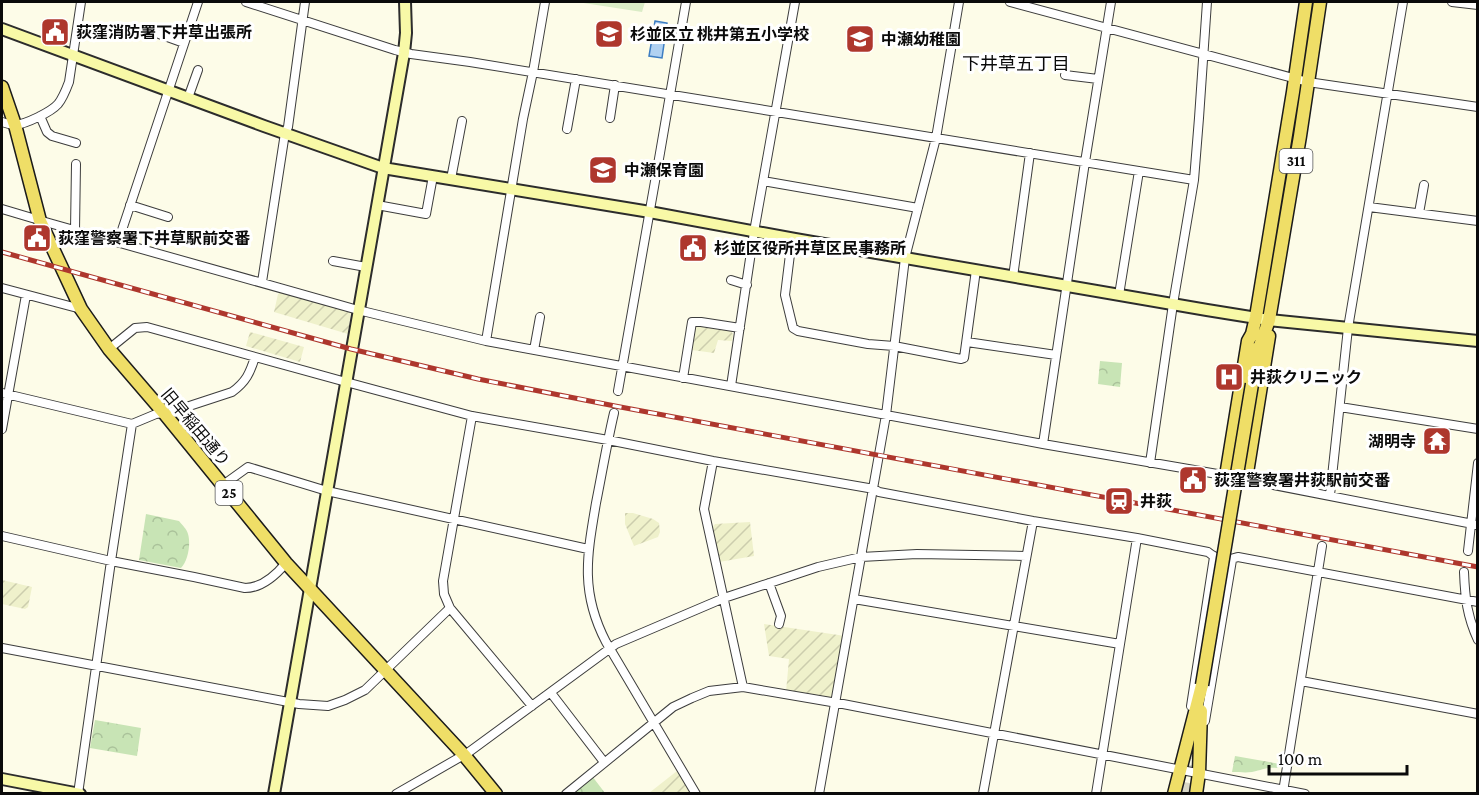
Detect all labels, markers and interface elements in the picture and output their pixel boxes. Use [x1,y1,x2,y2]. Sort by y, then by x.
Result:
public building icon: 荻窪消防署下井草出張所 [39,16,71,48]
school or university icon: 杉並区立 桃井第五小学校 [593,18,625,50]
place label: 荻窪消防署下井草出張所 [76,23,252,41]
school or university icon: 中瀬幼稚園 [844,23,876,55]
place label: 杉並区立 桃井第五小学校 [630,25,809,43]
place label: 中瀬幼稚園 [881,31,961,48]
district label: 下井草五丁目 [962,54,1070,74]
road number: 311 [1280,149,1312,173]
school or university icon: 中瀬保育園 [587,154,619,186]
place label: 中瀬保育園 [624,162,704,179]
public building icon: 荻窪警察署下井草駅前交番 [21,222,53,254]
place label: 荻窪警察署下井草駅前交番 [58,229,250,247]
public building icon: 杉並区役所井草区民事務所 [677,232,709,264]
place label: 杉並区役所井草区民事務所 [714,239,906,257]
hospital icon: 井荻クリニック [1213,361,1245,393]
place label: 井荻クリニック [1250,368,1362,386]
street label: 旧早稲田通り [158,385,233,470]
temple icon: 湖明寺 [1421,425,1453,457]
place label: 湖明寺 [1368,433,1416,450]
public building icon: 荻窪警察署井荻駅前交番 [1177,464,1209,496]
place label: 荻窪警察署井荻駅前交番 [1214,471,1390,489]
road number: 25 [216,481,242,505]
station icon: 井荻 [1103,485,1135,517]
place label: 井荻 [1140,492,1172,510]
scale bar [1269,738,1407,776]
text: 100 m [1278,749,1323,769]

